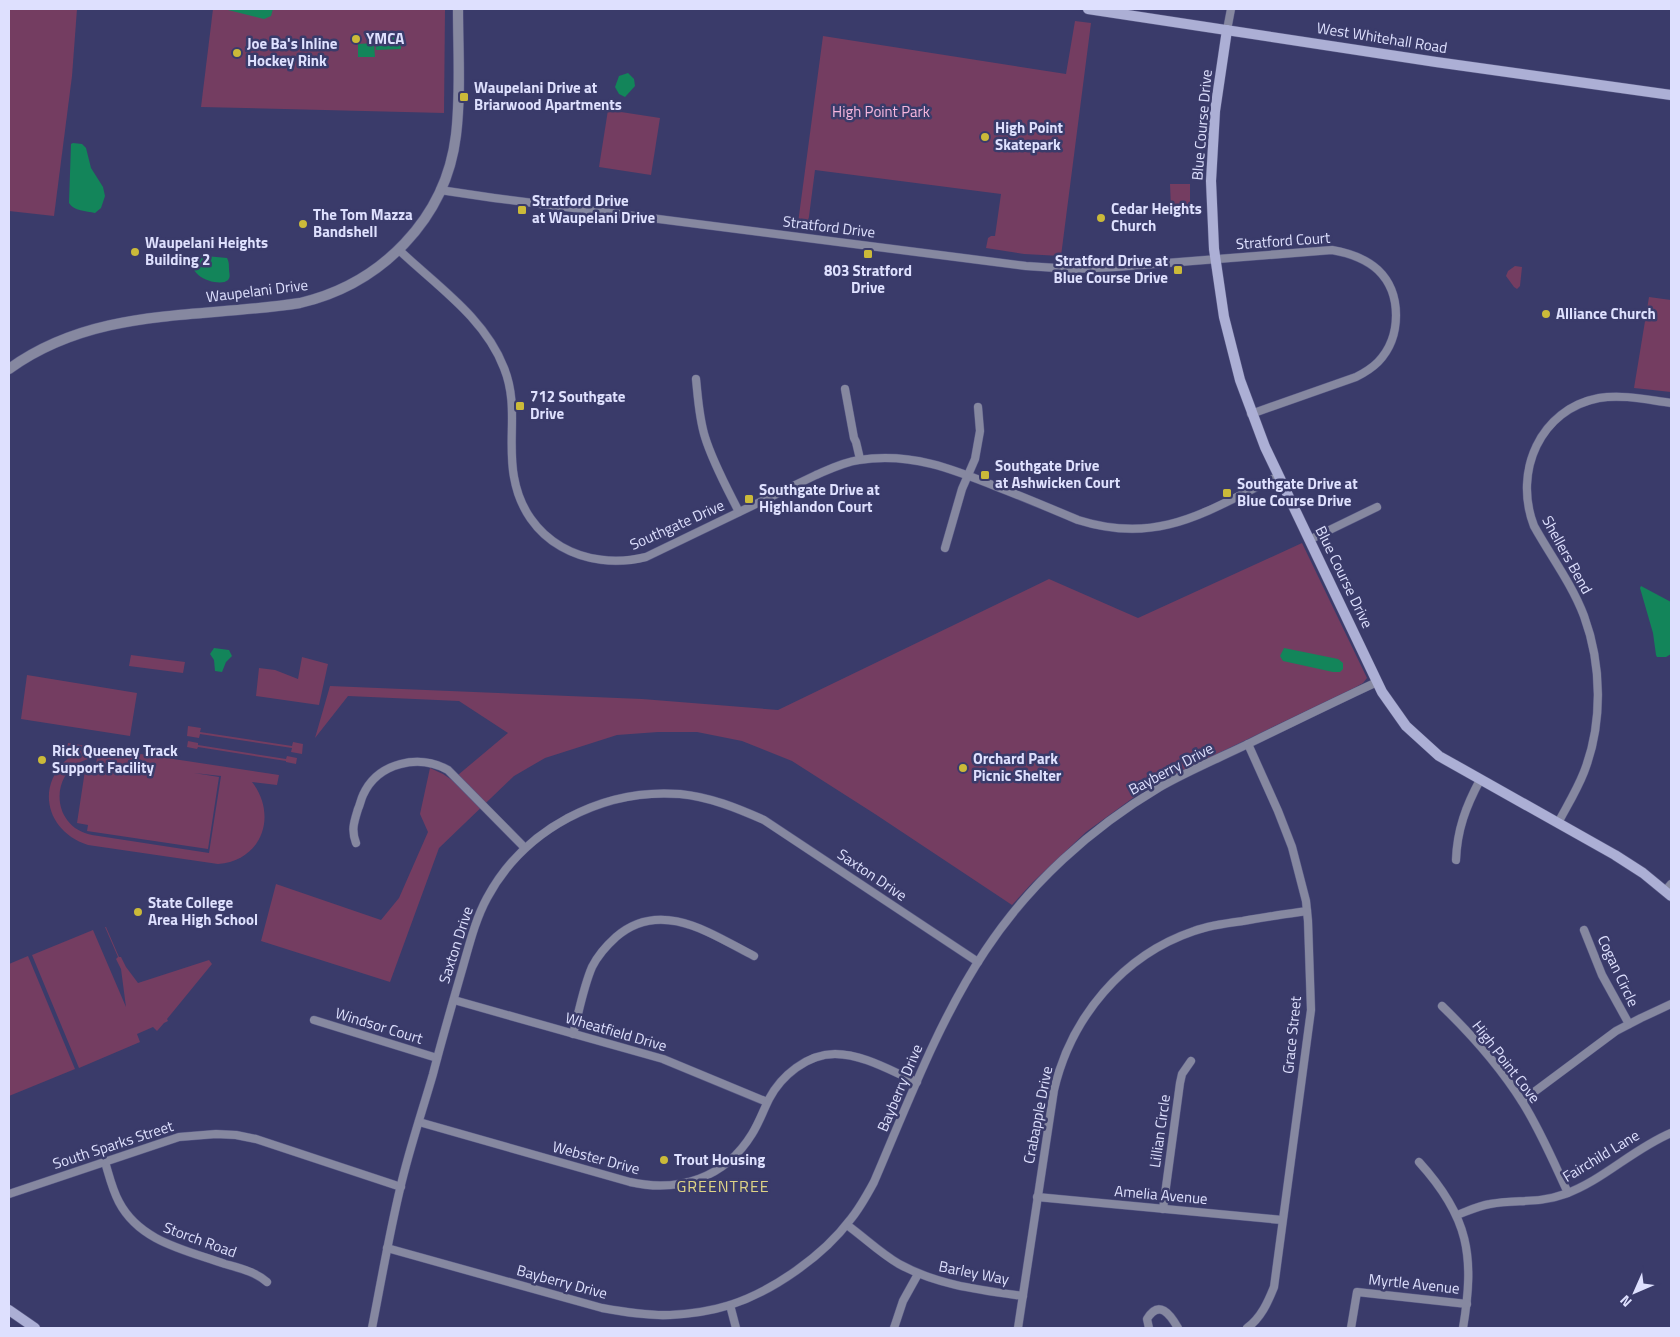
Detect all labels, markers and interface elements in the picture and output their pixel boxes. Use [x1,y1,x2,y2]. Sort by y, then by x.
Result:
street label: West Whitehall Road [1315,16,1449,59]
place label: YMCA [366,27,404,50]
place label: Joe Ba's Inline Hockey Rink [247,32,338,72]
marker: YMCA [350,33,362,45]
marker: Joe Ba's Inline Hockey Rink [231,47,243,59]
street label: Blue Course Drive [1185,69,1218,181]
place label: Waupelani Drive at Briarwood Apartments [474,76,622,116]
marker: Waupelani Drive at Briarwood Apartments [458,91,470,103]
park label: High Point Park [832,100,930,123]
place label: High Point Skatepark [995,116,1064,156]
marker: High Point Skatepark [979,131,991,143]
place label: Stratford Drive at Waupelani Drive [532,189,655,229]
place label: Cedar Heights Church [1111,197,1202,237]
place label: The Tom Mazza Bandshell [313,203,413,243]
marker: Stratford Drive at Waupelani Drive [516,204,528,216]
street label: Stratford Drive [781,209,877,244]
marker: Cedar Heights Church [1095,212,1107,224]
marker: The Tom Mazza Bandshell [297,218,309,230]
street label: Stratford Court [1235,226,1332,255]
place label: Waupelani Heights Building 2 [145,231,268,271]
marker: Waupelani Heights Building 2 [129,246,141,258]
marker: 803 Stratford Drive [862,248,874,260]
place label: Stratford Drive at Blue Course Drive [1054,249,1169,289]
place label: 803 Stratford Drive [824,259,912,299]
marker: Stratford Drive at Blue Course Drive [1172,264,1184,276]
street label: Waupelani Drive [205,273,309,308]
place label: Alliance Church [1556,302,1656,325]
marker: Alliance Church [1540,308,1552,320]
place label: 712 Southgate Drive [530,385,626,425]
marker: 712 Southgate Drive [514,400,526,412]
place label: Southgate Drive at Ashwicken Court [995,454,1121,494]
marker: Southgate Drive at Ashwicken Court [979,469,991,481]
place label: Southgate Drive at Blue Course Drive [1237,472,1358,512]
place label: Southgate Drive at Highlandon Court [759,478,880,518]
marker: Southgate Drive at Blue Course Drive [1221,487,1233,499]
street label: Southgate Drive [626,493,728,556]
marker: Southgate Drive at Highlandon Court [743,493,755,505]
street label: Shellers Bend [1536,511,1598,598]
street label: Blue Course Drive [1310,522,1379,632]
street label: Bayberry Drive [1124,737,1217,801]
place label: Rick Queeney Track Support Facility [52,739,178,779]
place label: Orchard Park Picnic Shelter [973,747,1062,787]
marker: Rick Queeney Track Support Facility [36,754,48,766]
marker: Orchard Park Picnic Shelter [957,762,969,774]
street label: Saxton Drive [833,843,912,906]
place label: State College Area High School [148,891,258,931]
street label: Saxton Drive [432,903,479,986]
marker: State College Area High School [132,906,144,918]
street label: Cogan Circle [1592,931,1645,1010]
street label: Grace Street [1276,994,1307,1075]
street label: Windsor Court [333,1001,426,1050]
street label: Wheatfield Drive [562,1006,670,1057]
street label: High Point Cove [1467,1015,1546,1108]
street label: Bayberry Drive [871,1040,928,1135]
street label: Crabapple Drive [1017,1064,1058,1166]
street label: Lillian Circle [1143,1093,1176,1169]
street label: South Sparks Street [50,1114,177,1175]
street label: Fairchild Lane [1558,1124,1644,1188]
street label: Webster Drive [550,1135,642,1180]
place label: Trout Housing [674,1148,765,1171]
marker: Trout Housing [658,1154,670,1166]
district label: GREENTREE [676,1174,770,1198]
street label: Amelia Avenue [1113,1179,1209,1210]
street label: Storch Road [160,1216,240,1263]
street label: Barley Way [937,1254,1011,1291]
street label: Bayberry Drive [514,1258,610,1305]
street label: Myrtle Avenue [1367,1267,1461,1300]
north arrow [1610,1267,1660,1317]
text: N [1615,1291,1636,1312]

